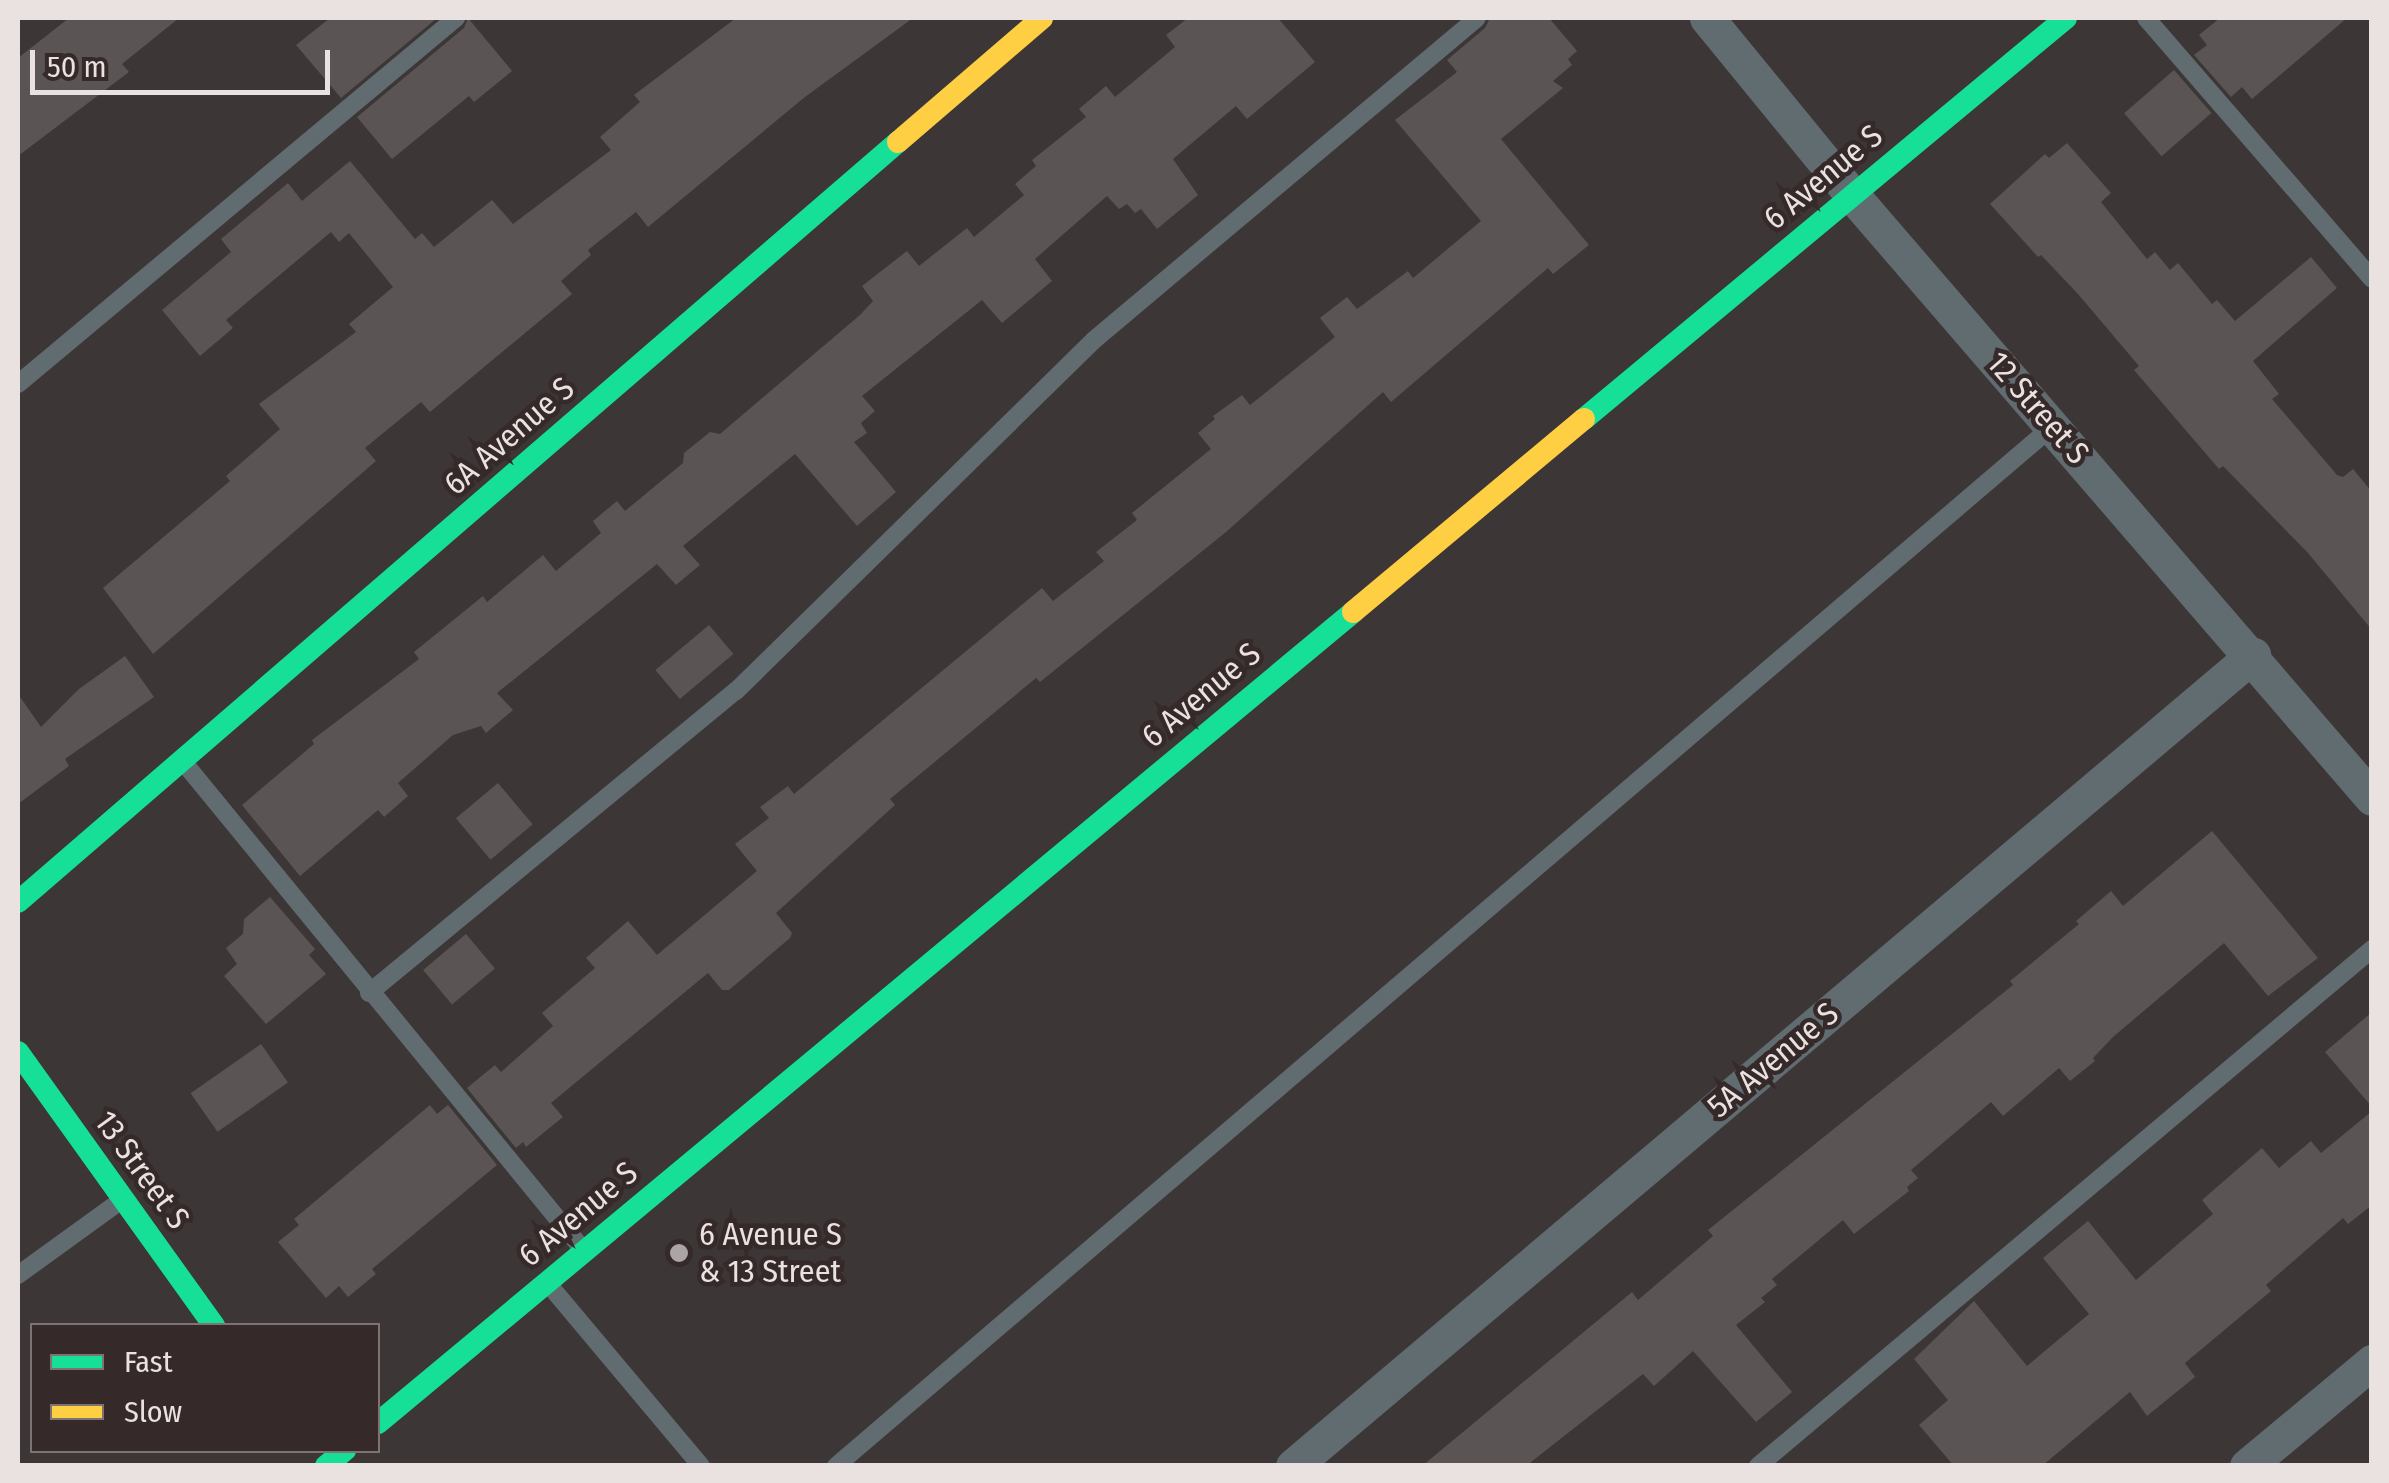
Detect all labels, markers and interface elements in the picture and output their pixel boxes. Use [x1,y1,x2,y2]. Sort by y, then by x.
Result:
scale bar [35,30,335,92]
text: 50 m [47,49,107,85]
street label: 6 Avenue S [1756,116,1890,238]
street label: 12 Street S [1979,344,2097,472]
street label: 6A Avenue S [436,369,582,503]
street label: 6 Avenue S [1134,634,1268,756]
street label: 5A Avenue S [1700,994,1846,1126]
street label: 13 Street S [86,1103,198,1237]
street label: 6 Avenue S [511,1153,645,1275]
place label: 6 Avenue S & 13 Street [699,1216,842,1291]
marker: 6 Avenue S & 13 Street [668,1242,690,1264]
legend [30,1323,380,1453]
text: Fast [124,1344,172,1380]
text: Slow [124,1394,182,1430]

